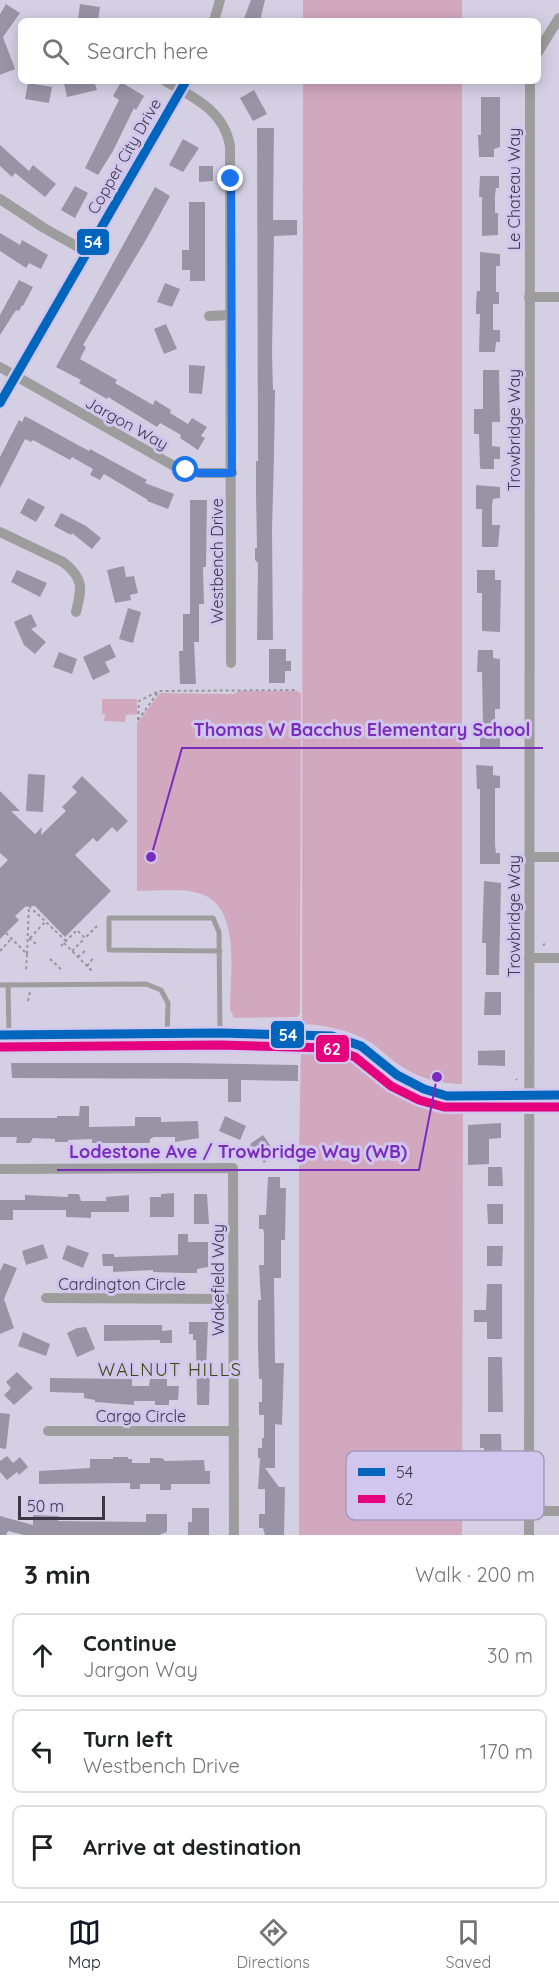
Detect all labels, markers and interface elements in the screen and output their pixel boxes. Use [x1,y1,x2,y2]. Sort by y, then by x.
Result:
search box [18,18,541,84]
icon: search [39,35,72,68]
text: Search here [87,37,208,65]
street label: Copper City Drive [83,95,165,217]
street label: Le Chateau Way [504,128,524,250]
route end [217,165,243,191]
line badge: 54 [76,228,110,256]
text: 54 [84,232,103,252]
street label: Trowbridge Way [504,369,524,491]
street label: Jargon Way [82,392,172,454]
route start [172,456,198,482]
street label: Westbench Drive [207,498,227,624]
callout: Thomas W Bacchus Elementary School [182,712,543,748]
text: Thomas W Bacchus Elementary School [194,718,530,741]
street label: Trowbridge Way [504,855,524,977]
line badge: 54 [270,1020,305,1049]
text: 54 [279,1025,298,1045]
line badge: 62 [315,1034,350,1063]
text: 62 [323,1039,341,1059]
callout: Lodestone Ave / Trowbridge Way (WB) [57,1134,419,1170]
text: Lodestone Ave / Trowbridge Way (WB) [69,1140,407,1163]
street label: Wakefield Way [208,1224,228,1336]
street label: Cardington Circle [58,1274,186,1294]
district label: WALNUT HILLS [98,1358,242,1381]
street label: Cargo Circle [96,1406,186,1426]
legend [346,1451,544,1520]
text: 54 [396,1462,413,1482]
text: 62 [396,1489,414,1509]
scale bar [18,1493,105,1520]
text: 50 m [27,1496,64,1516]
text: 3 min [24,1558,91,1591]
text: Walk · 200 m [415,1562,535,1587]
text: Continue [83,1629,177,1657]
icon: ahead [26,1639,59,1672]
text: 30 m [487,1643,533,1668]
text: Jargon Way [83,1657,198,1682]
text: Turn left [83,1725,173,1753]
icon: left [26,1735,59,1768]
text: 170 m [480,1739,533,1764]
text: Westbench Drive [83,1753,240,1778]
icon: arrive [26,1831,59,1864]
text: Arrive at destination [83,1833,301,1861]
tab: Map [68,1916,101,1972]
tab: Directions [237,1916,310,1972]
tab: Saved [446,1916,491,1972]

